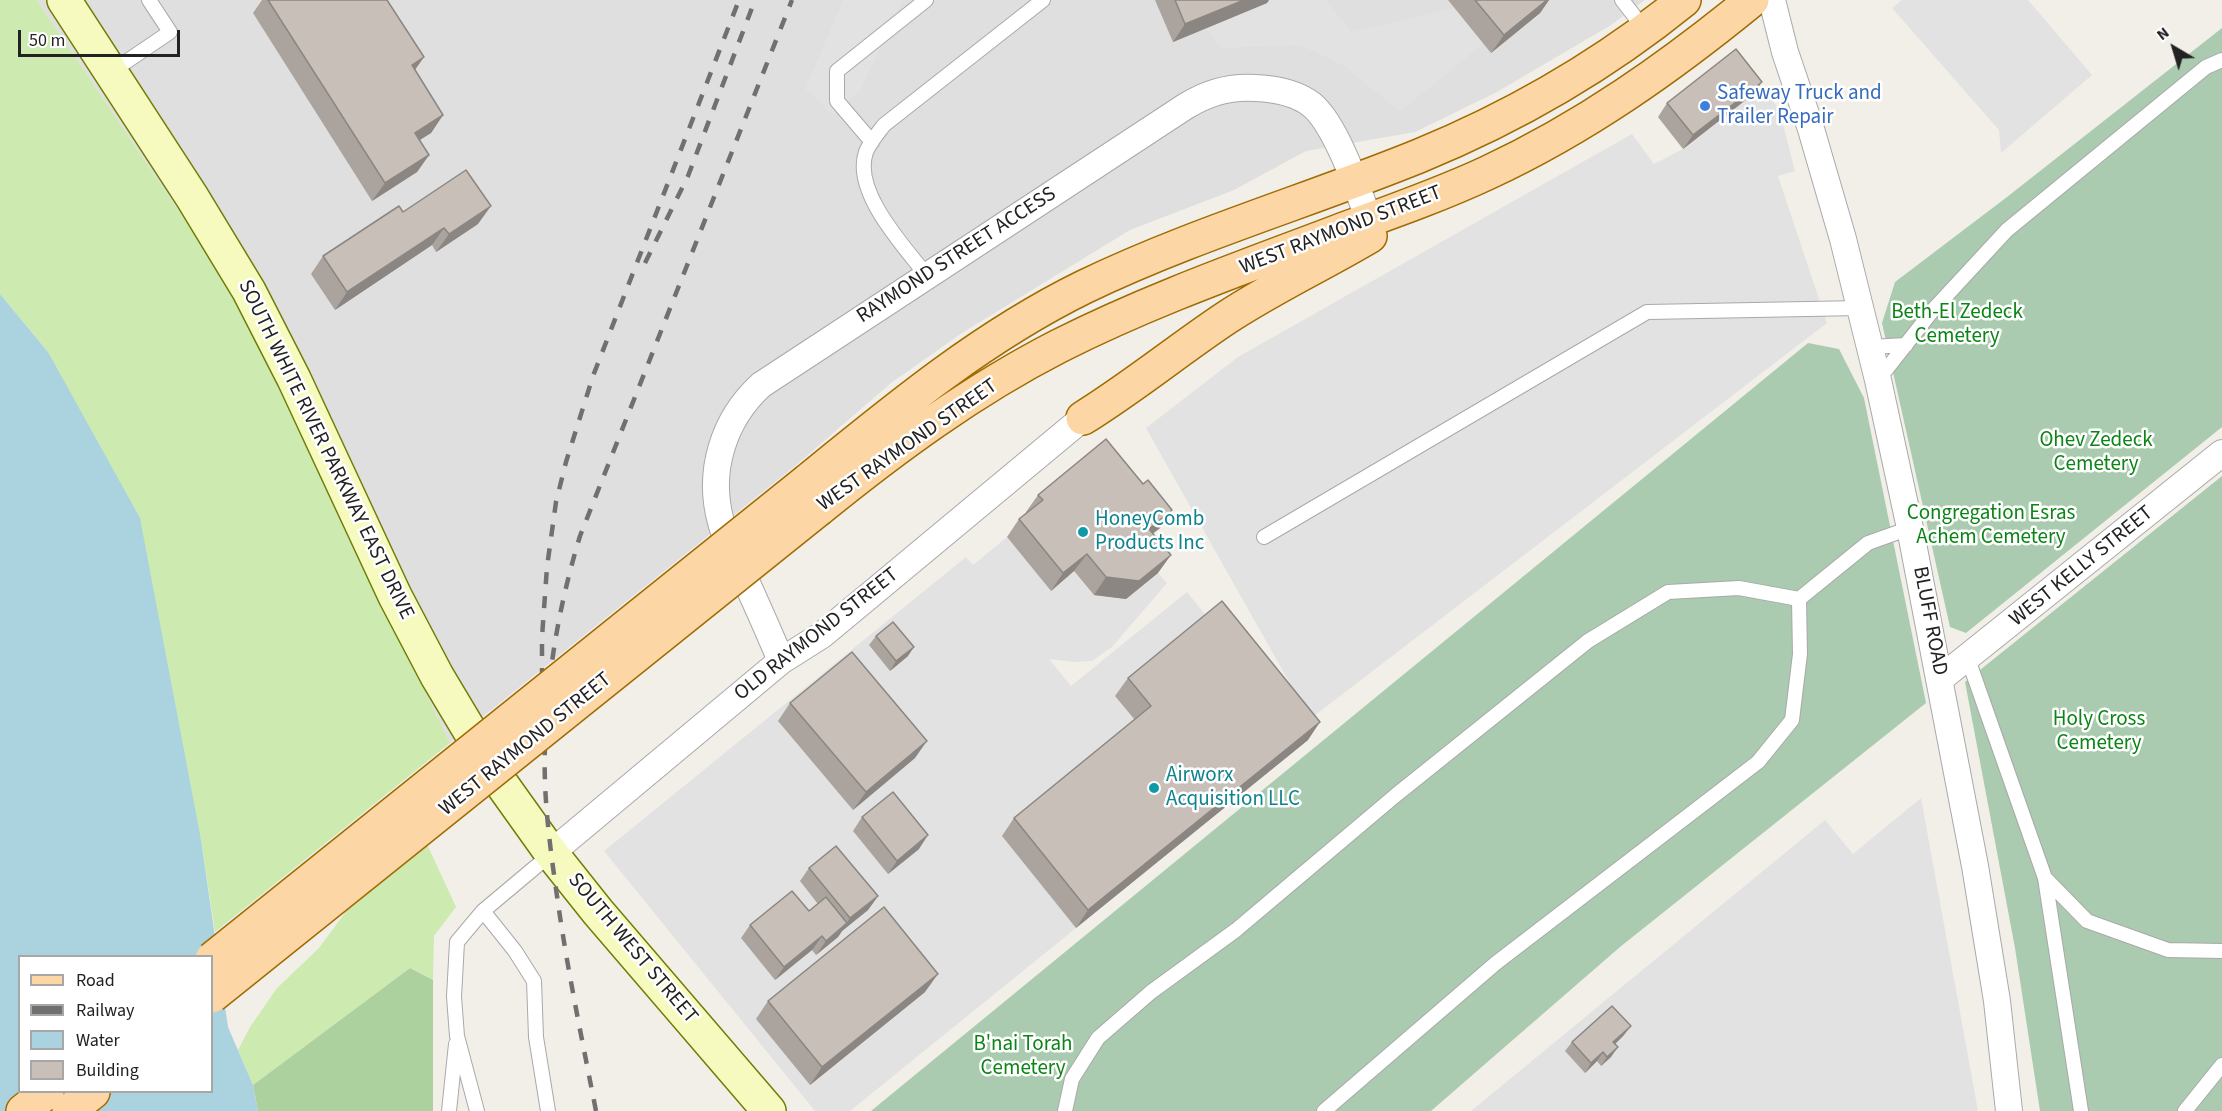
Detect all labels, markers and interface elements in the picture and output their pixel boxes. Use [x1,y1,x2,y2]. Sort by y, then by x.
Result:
scale bar [21,18,183,56]
north arrow [2144,18,2204,78]
text: N [2152,22,2174,46]
text: 50 m [29,28,65,53]
place label: Safeway Truck and Trailer Repair [1717,81,1882,131]
marker: Safeway Truck and Trailer Repair [1698,99,1712,113]
street label: WEST RAYMOND STREET [1237,181,1445,281]
street label: RAYMOND STREET ACCESS [853,182,1061,330]
street label: SOUTH WHITE RIVER PARKWAY EAST DRIVE [232,276,418,624]
park label: Beth-El Zedeck Cemetery [1891,300,2023,350]
street label: WEST RAYMOND STREET [813,374,1003,518]
park label: Ohev Zedeck Cemetery [2039,428,2153,478]
park label: Congregation Esras Achem Cemetery [1907,501,2075,551]
street label: WEST KELLY STREET [2005,501,2159,633]
place label: HoneyComb Products Inc [1095,507,1204,557]
marker: HoneyComb Products Inc [1076,525,1090,539]
street label: OLD RAYMOND STREET [730,563,904,707]
street label: BLUFF ROAD [1906,564,1952,678]
street label: WEST RAYMOND STREET [435,668,617,822]
park label: Holy Cross Cemetery [2053,707,2145,757]
place label: Airworx Acquisition LLC [1166,763,1300,813]
marker: Airworx Acquisition LLC [1147,781,1161,795]
street label: SOUTH WEST STREET [562,868,702,1030]
legend [18,955,213,1093]
text: Road [76,968,115,993]
text: Railway [76,998,135,1023]
text: Water [76,1028,120,1053]
park label: B'nai Torah Cemetery [973,1032,1073,1082]
text: Building [76,1058,139,1083]

